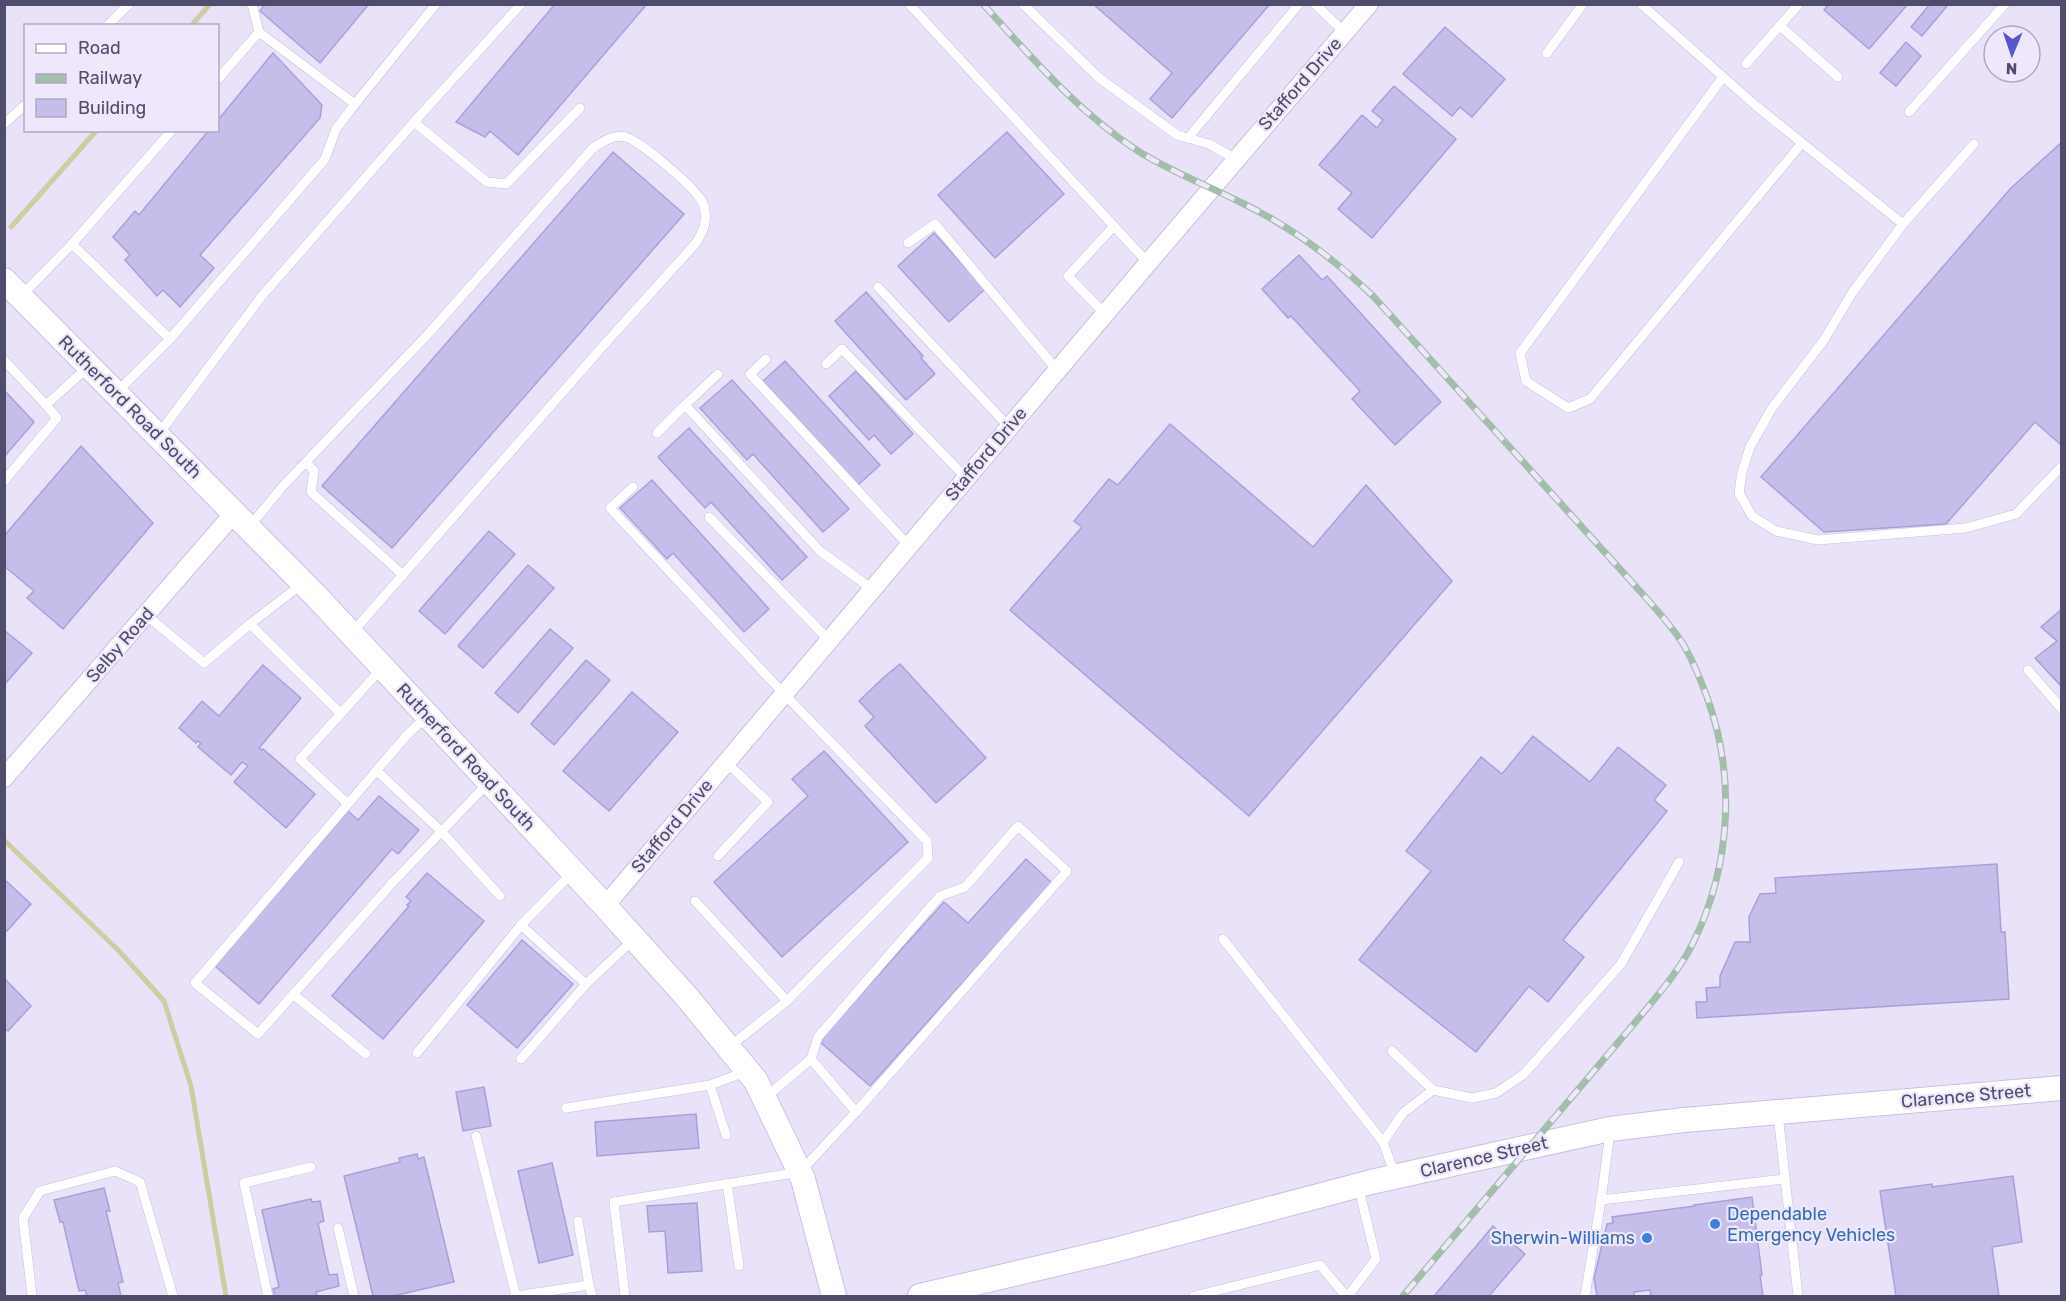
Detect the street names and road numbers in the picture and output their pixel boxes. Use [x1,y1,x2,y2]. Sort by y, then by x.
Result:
street label: Stafford Drive [1254,33,1346,135]
street label: Rutherford Road South [54,331,206,483]
street label: Stafford Drive [940,403,1032,505]
street label: Selby Road [81,603,159,687]
street label: Rutherford Road South [392,679,540,835]
street label: Stafford Drive [626,775,718,877]
street label: Clarence Street [1900,1079,2032,1113]
street label: Clarence Street [1418,1132,1550,1182]

